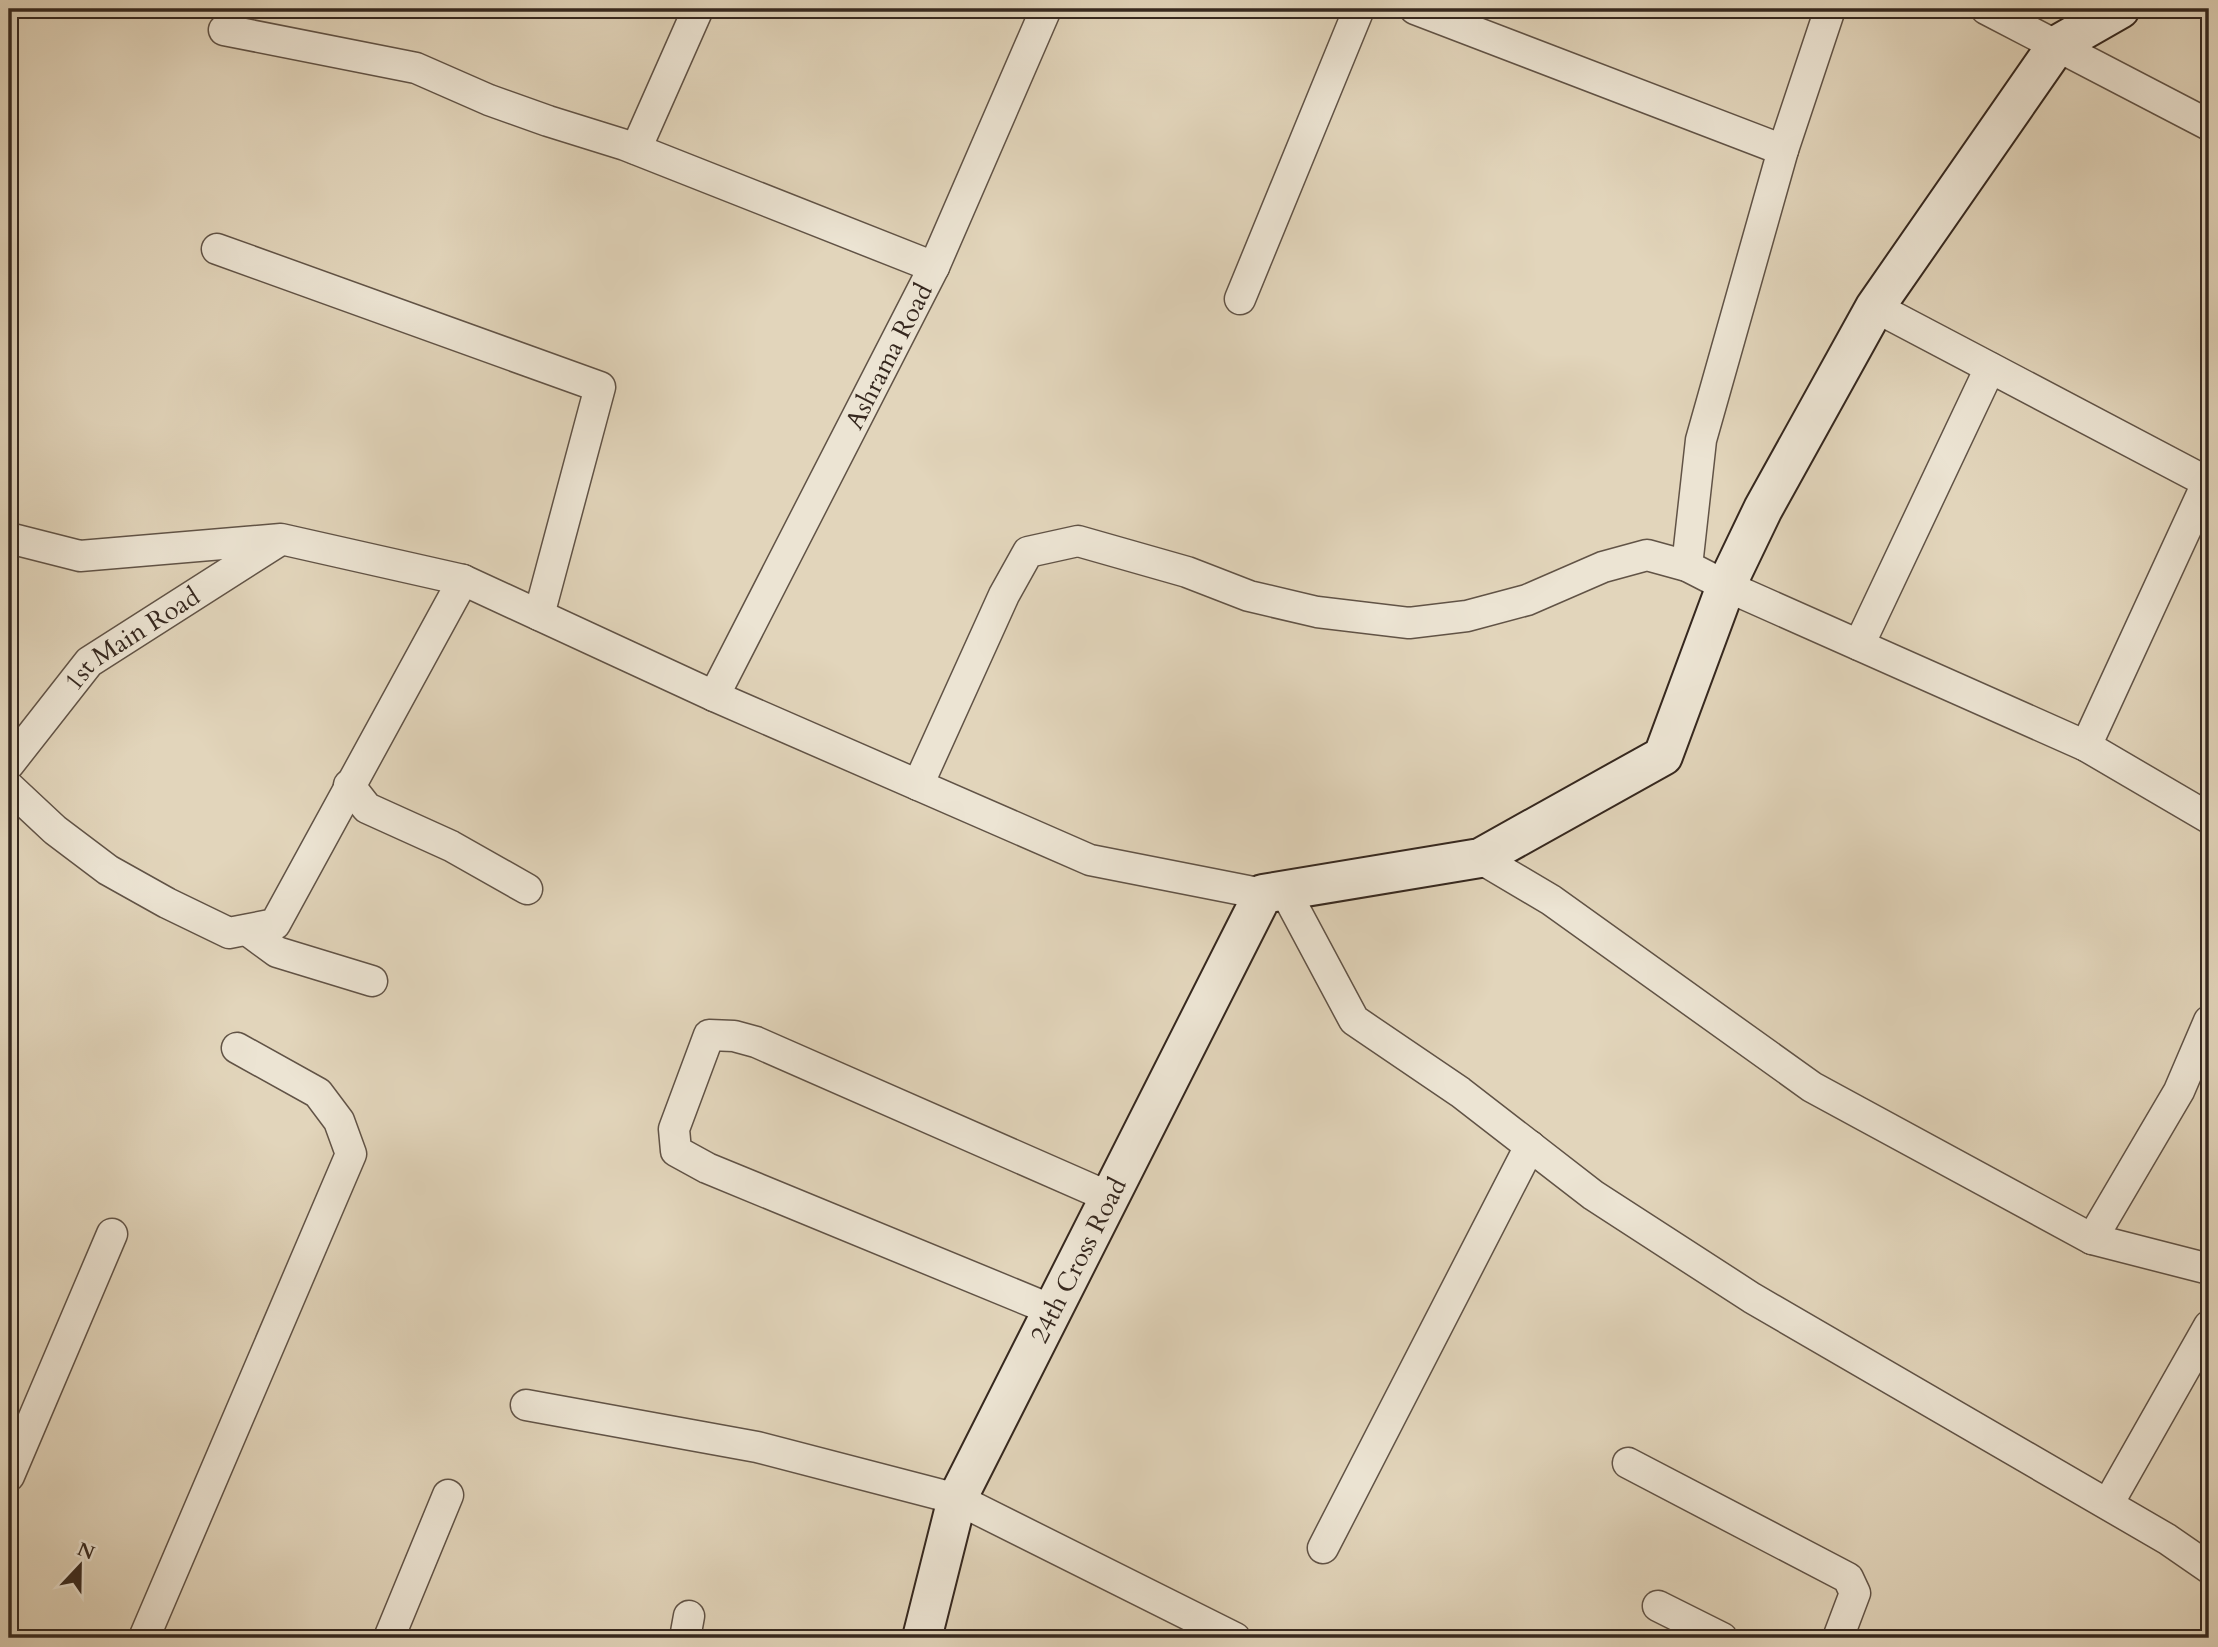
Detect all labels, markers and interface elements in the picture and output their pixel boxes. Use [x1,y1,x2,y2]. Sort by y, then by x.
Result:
street label: Ashrama Road [836,277,940,435]
street label: 1st Main Road [56,578,206,697]
street label: 24th Cross Road [1021,1171,1134,1349]
north arrow [46,1532,116,1602]
text: N [73,1536,99,1566]

